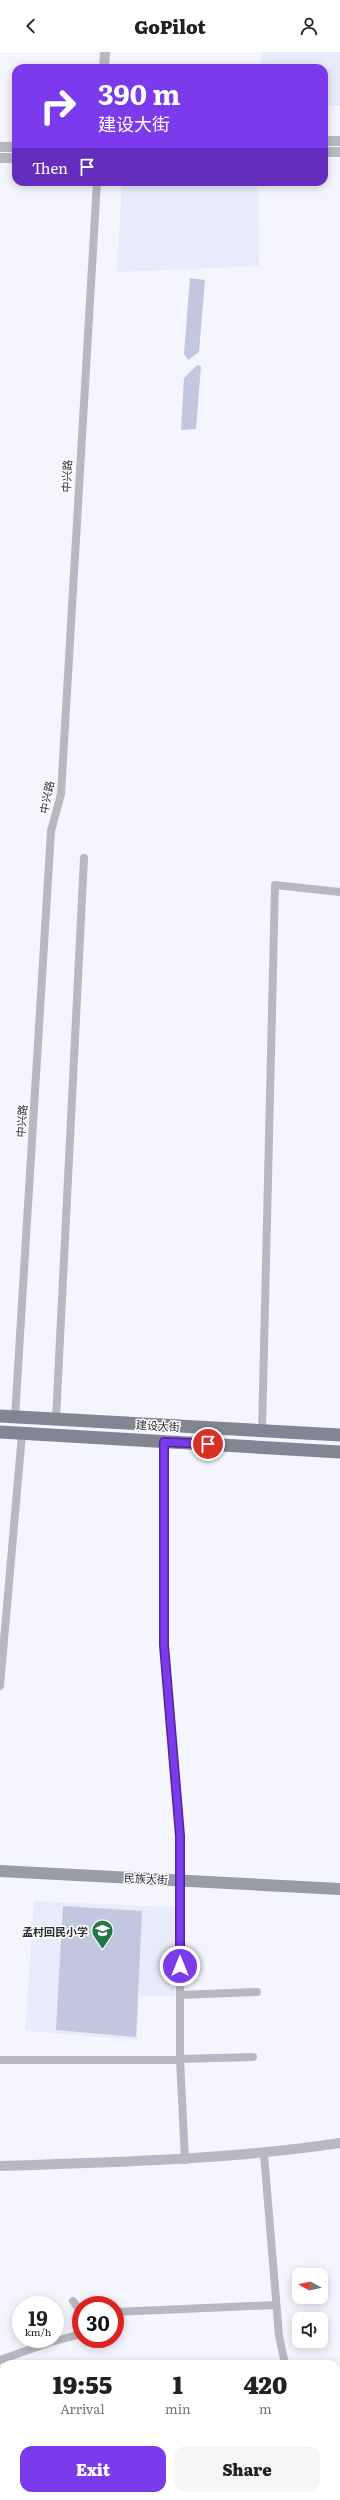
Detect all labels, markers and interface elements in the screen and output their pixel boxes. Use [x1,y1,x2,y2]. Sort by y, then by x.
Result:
text: GoPilot [134,13,206,40]
icon: back [20,15,42,37]
icon: person [298,15,320,37]
text: 390 m [98,72,180,114]
icon: right [32,80,84,132]
text: 建设大街 [98,110,170,137]
text: Then [32,156,68,179]
icon: arrive [76,156,98,178]
street label: 中兴路 [57,459,75,493]
street label: 中兴路 [35,779,57,815]
street label: 中兴路 [12,1104,30,1138]
street label: 建设大街 [136,1416,180,1434]
pin [191,1427,225,1461]
icon: arrive [197,1433,219,1455]
street label: 民族大街 [124,1869,168,1887]
school or university icon: 孟村回民小学 [90,1918,116,1951]
place label: 孟村回民小学 [22,1923,88,1939]
position arrow [159,1945,201,1987]
north arrow [292,2268,328,2304]
map controls [292,2268,328,2348]
speed limit sign: 30 [72,2296,124,2348]
text: 19 [28,2302,48,2332]
button: sound [292,2312,328,2348]
text: km/h [25,2324,51,2339]
text: 19:55 [53,2366,112,2401]
text: 1 [173,2366,183,2401]
text: 420 [243,2366,287,2401]
text: Arrival [60,2399,105,2418]
text: min [165,2399,191,2418]
text: m [259,2399,272,2418]
button: Exit [20,2446,166,2492]
button: Share [174,2446,320,2492]

